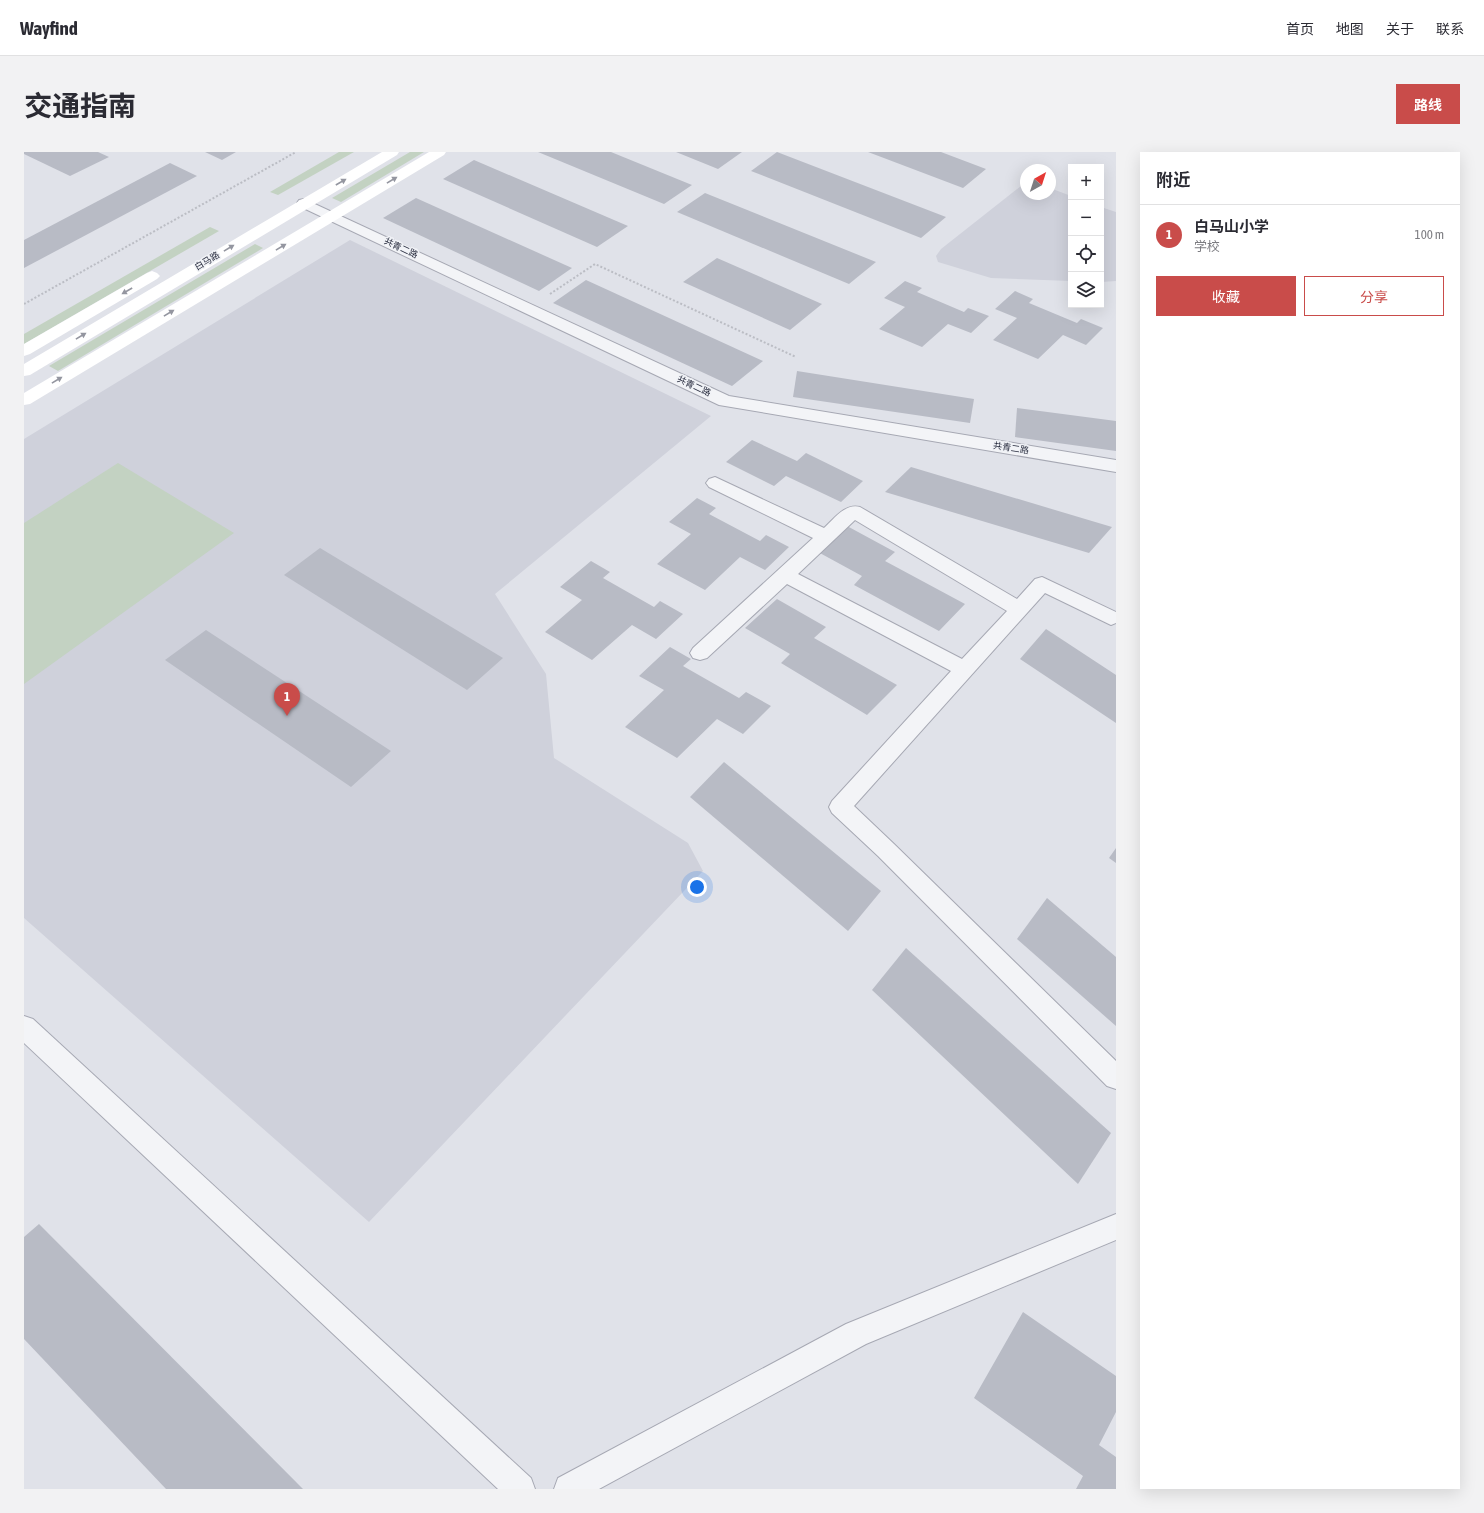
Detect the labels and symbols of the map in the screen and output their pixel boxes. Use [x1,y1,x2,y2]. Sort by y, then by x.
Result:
north arrow [1020,164,1056,200]
one-way arrow [387,176,397,184]
one-way arrow [335,178,347,185]
street label: 共青二路 [383,236,419,260]
one-way arrow [275,243,287,250]
one-way arrow [223,244,235,251]
street label: 白马路 [193,250,221,272]
one-way arrow [121,288,133,295]
one-way arrow [163,310,175,317]
one-way arrow [75,333,87,340]
street label: 共青二路 [676,374,712,398]
one-way arrow [51,376,63,383]
street label: 共青二路 [992,440,1030,456]
pin: 1 [274,683,300,716]
your location [687,877,707,897]

